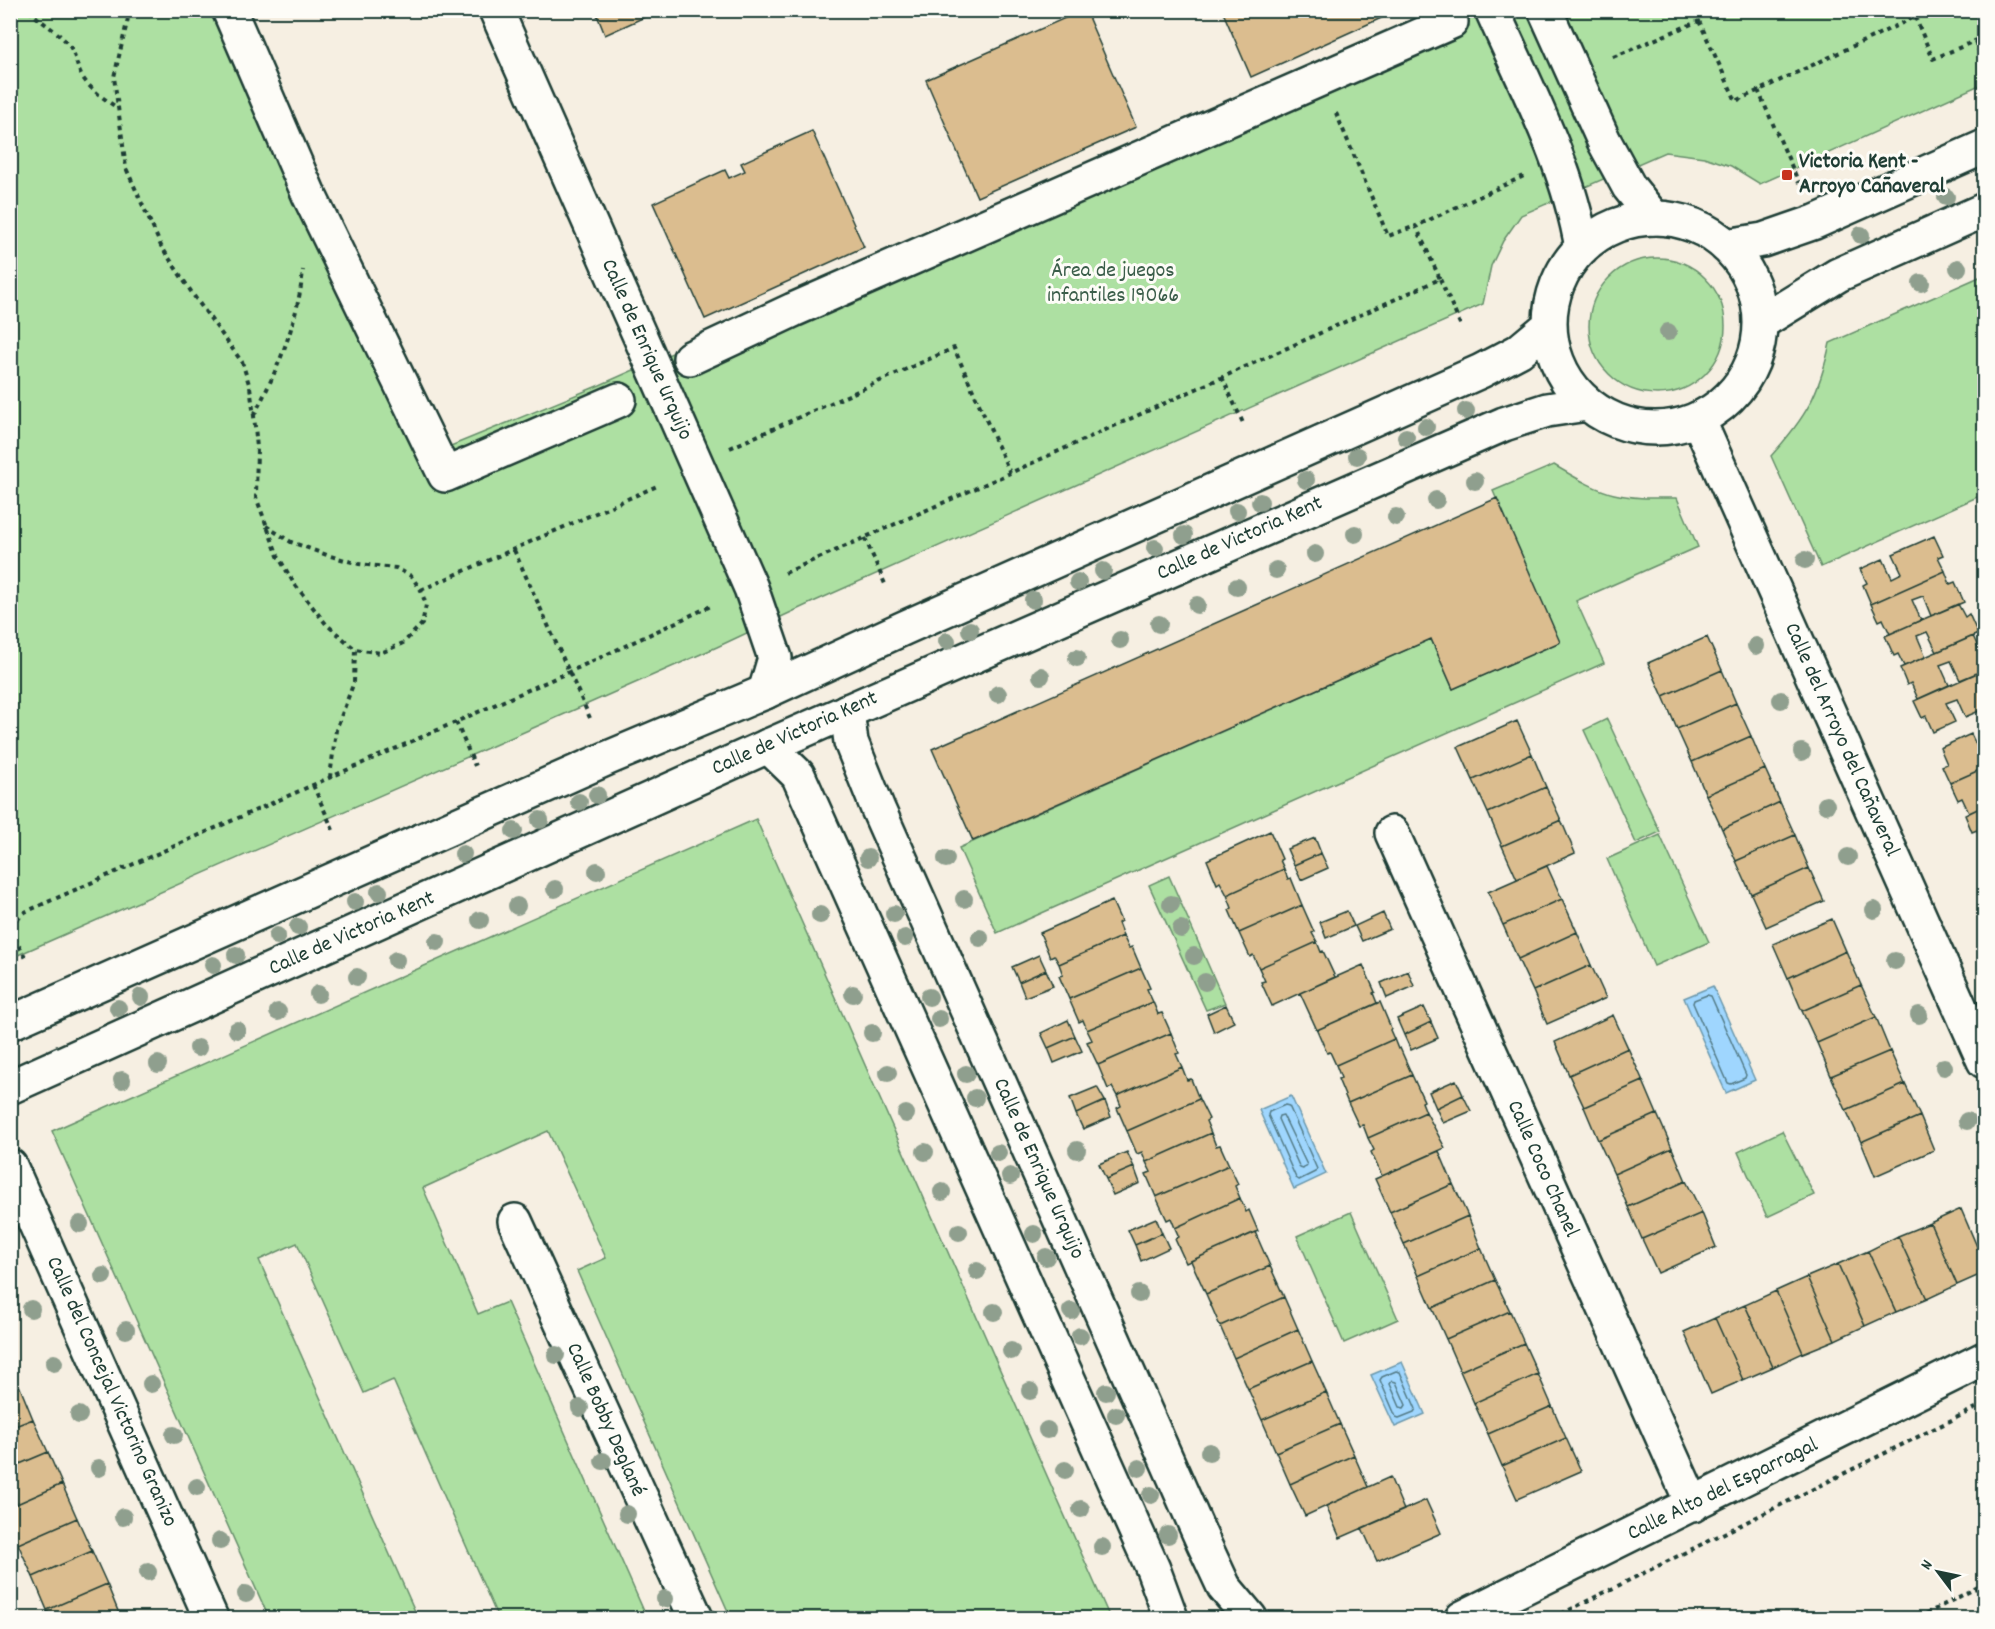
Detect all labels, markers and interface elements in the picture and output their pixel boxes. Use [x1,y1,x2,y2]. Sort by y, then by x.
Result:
place label: Victoria Kent - Arroyo Cañaveral [1799,147,1946,203]
marker: Victoria Kent - Arroyo Cañaveral [1780,168,1794,182]
street label: Calle de Enrique Urquijo [592,254,700,446]
park label: Área de juegos infantiles 19066 [1047,256,1179,312]
street label: Calle de Victoria Kent [1152,489,1328,589]
street label: Calle del Arroyo del Cañaveral [1775,618,1907,862]
street label: Calle de Victoria Kent [707,684,883,784]
street label: Calle de Victoria Kent [264,884,440,984]
street label: Calle de Enrique Urquijo [984,1073,1092,1265]
street label: Calle Coco Chanel [1498,1096,1586,1242]
street label: Calle del Concejal Victorino Granizo [37,1252,185,1532]
street label: Calle Bobby Deglané [557,1338,653,1502]
street label: Calle Alto del Esparragal [1623,1430,1823,1550]
north arrow [1908,1542,1968,1602]
text: N [1916,1556,1939,1575]

